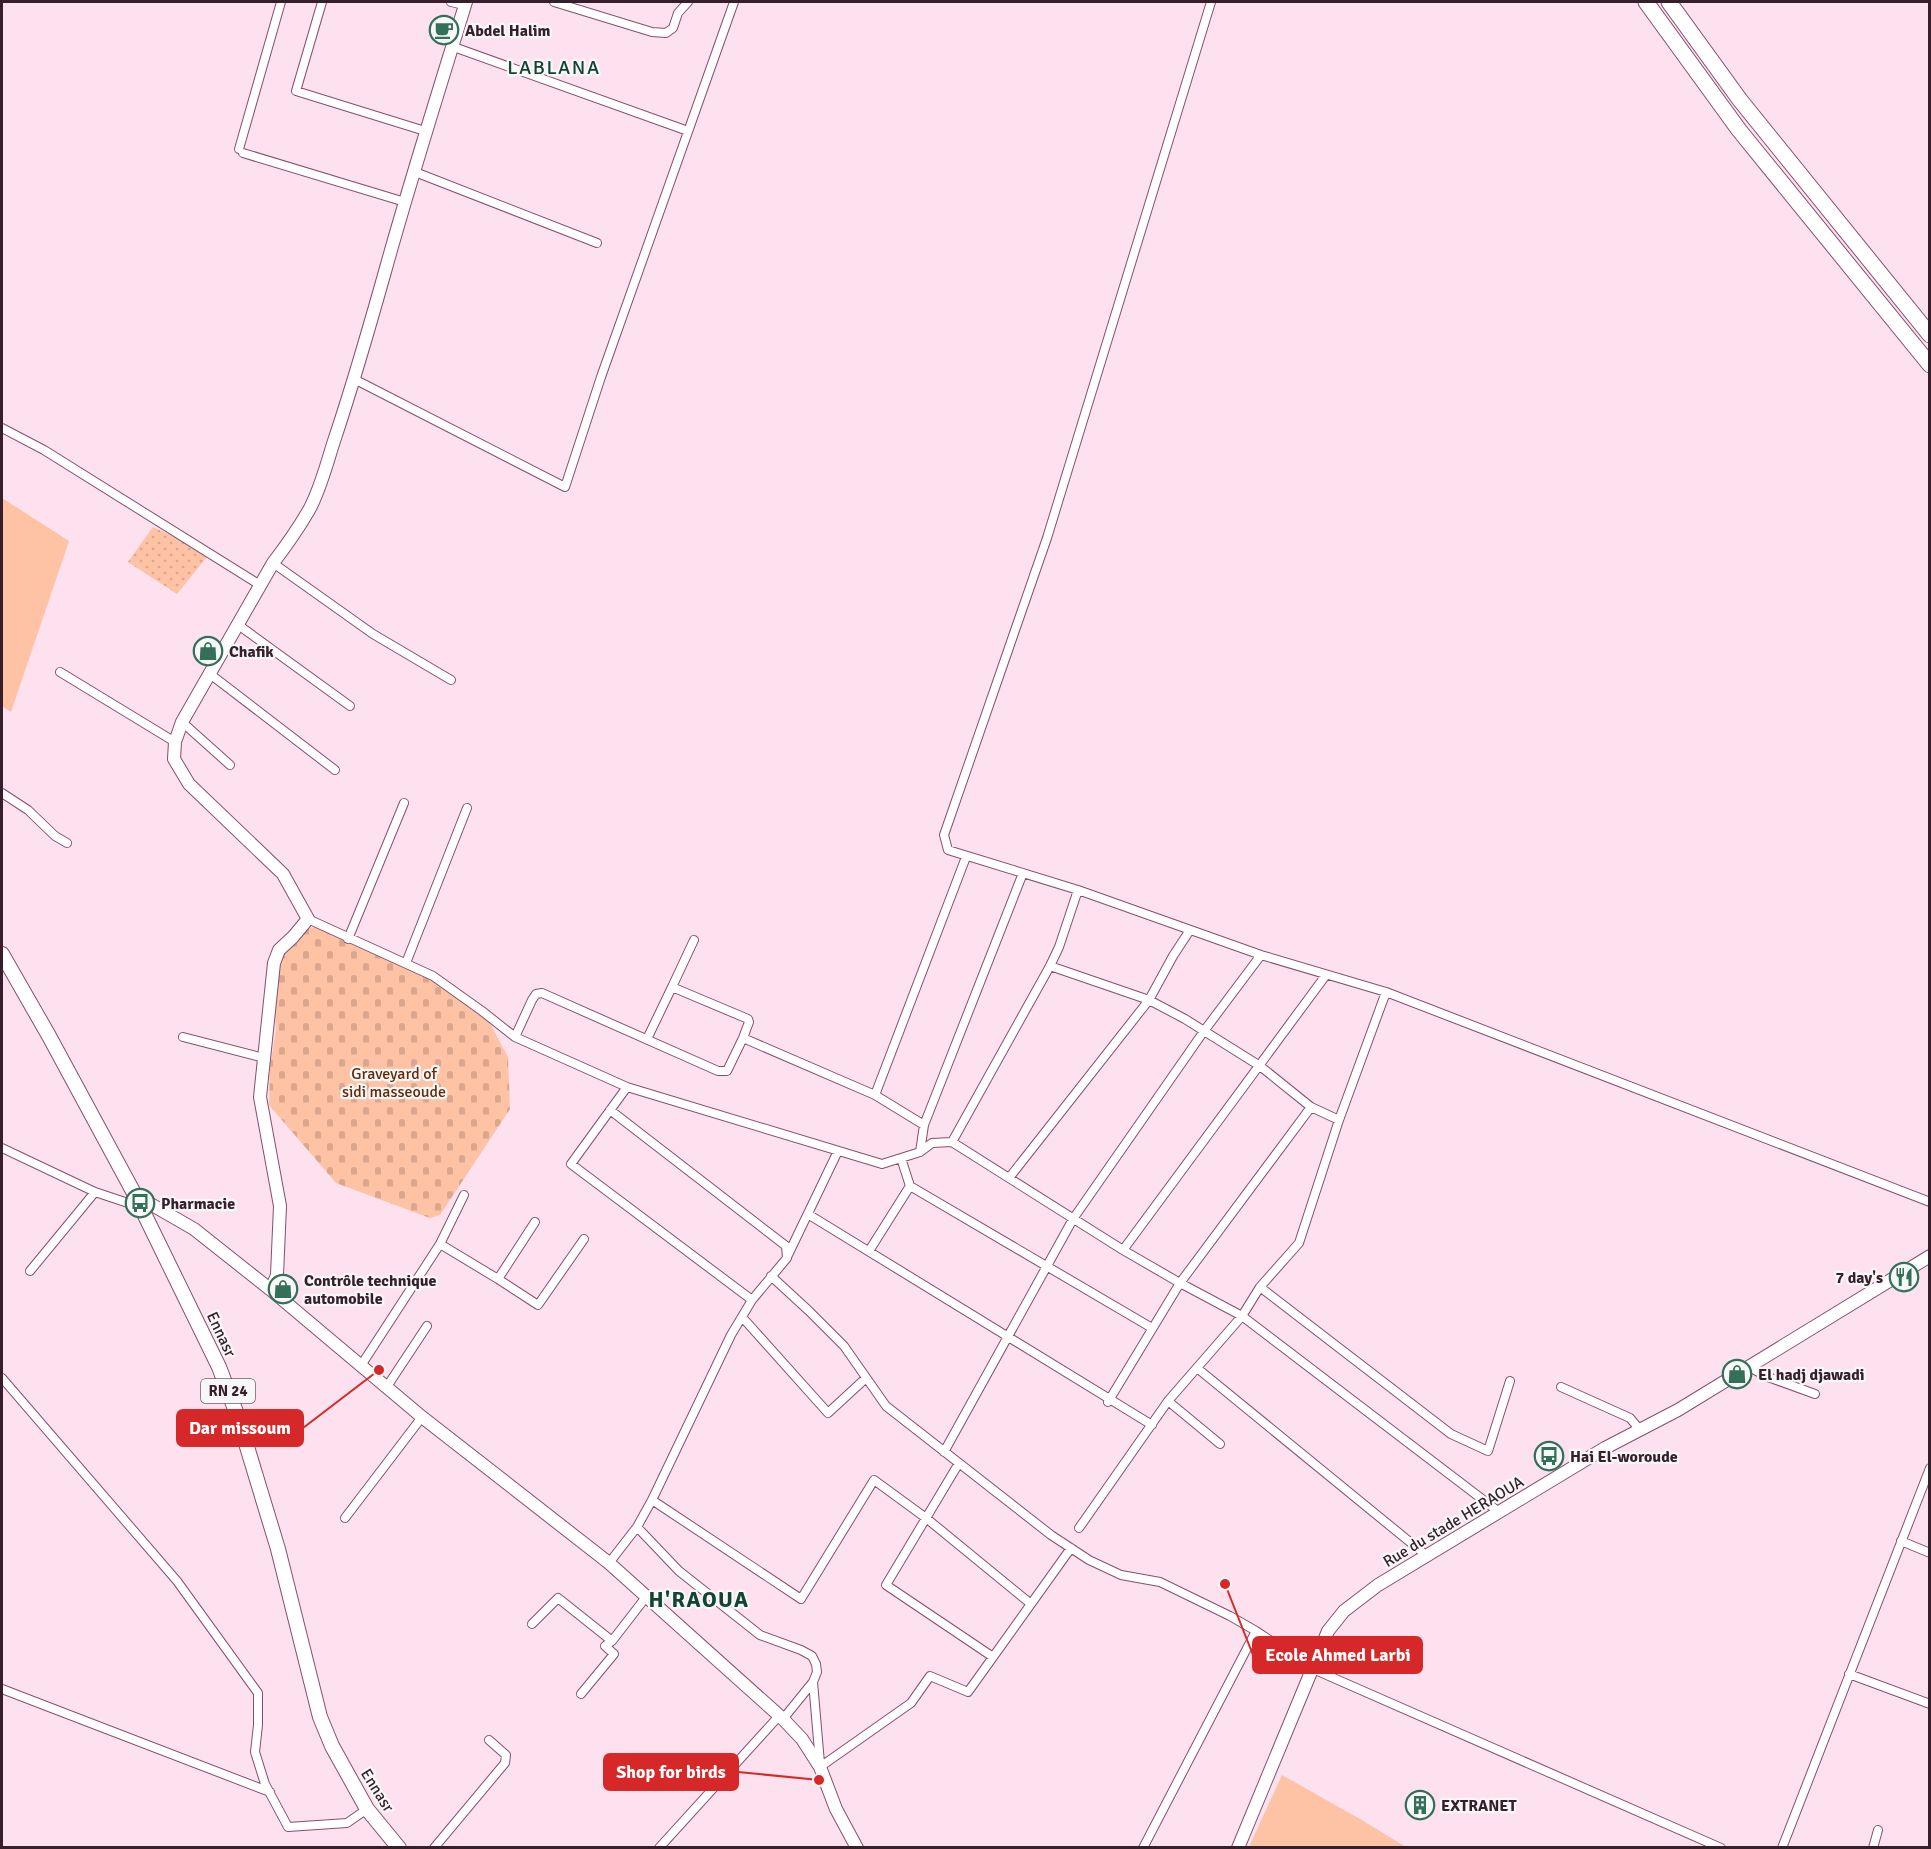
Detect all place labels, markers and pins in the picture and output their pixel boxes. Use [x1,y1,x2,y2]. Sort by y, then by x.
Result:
cafe icon: Abdel Halim [428,14,460,46]
place label: Abdel Halim [465,21,551,41]
shop icon: Chafik [192,635,224,667]
place label: Chafik [229,642,274,662]
bus stop icon: Pharmacie [124,1187,156,1219]
place label: Pharmacie [161,1194,235,1214]
restaurant icon: 7 day's [1888,1261,1920,1293]
place label: 7 day's [1835,1268,1883,1288]
place label: Contrôle technique automobile [304,1271,437,1309]
shop icon: Contrôle technique automobile [267,1273,299,1305]
shop icon: El hadj djawadi [1721,1358,1753,1390]
place label: El hadj djawadi [1758,1365,1865,1385]
callout: Dar missoum [177,1410,303,1446]
bus stop icon: Hai El-woroude [1533,1440,1565,1472]
place label: Hai El-woroude [1570,1447,1678,1467]
callout: Ecole Ahmed Larbi [1253,1637,1422,1673]
callout: Shop for birds [604,1754,738,1790]
building icon: EXTRANET [1404,1789,1436,1821]
place label: EXTRANET [1441,1796,1518,1816]

